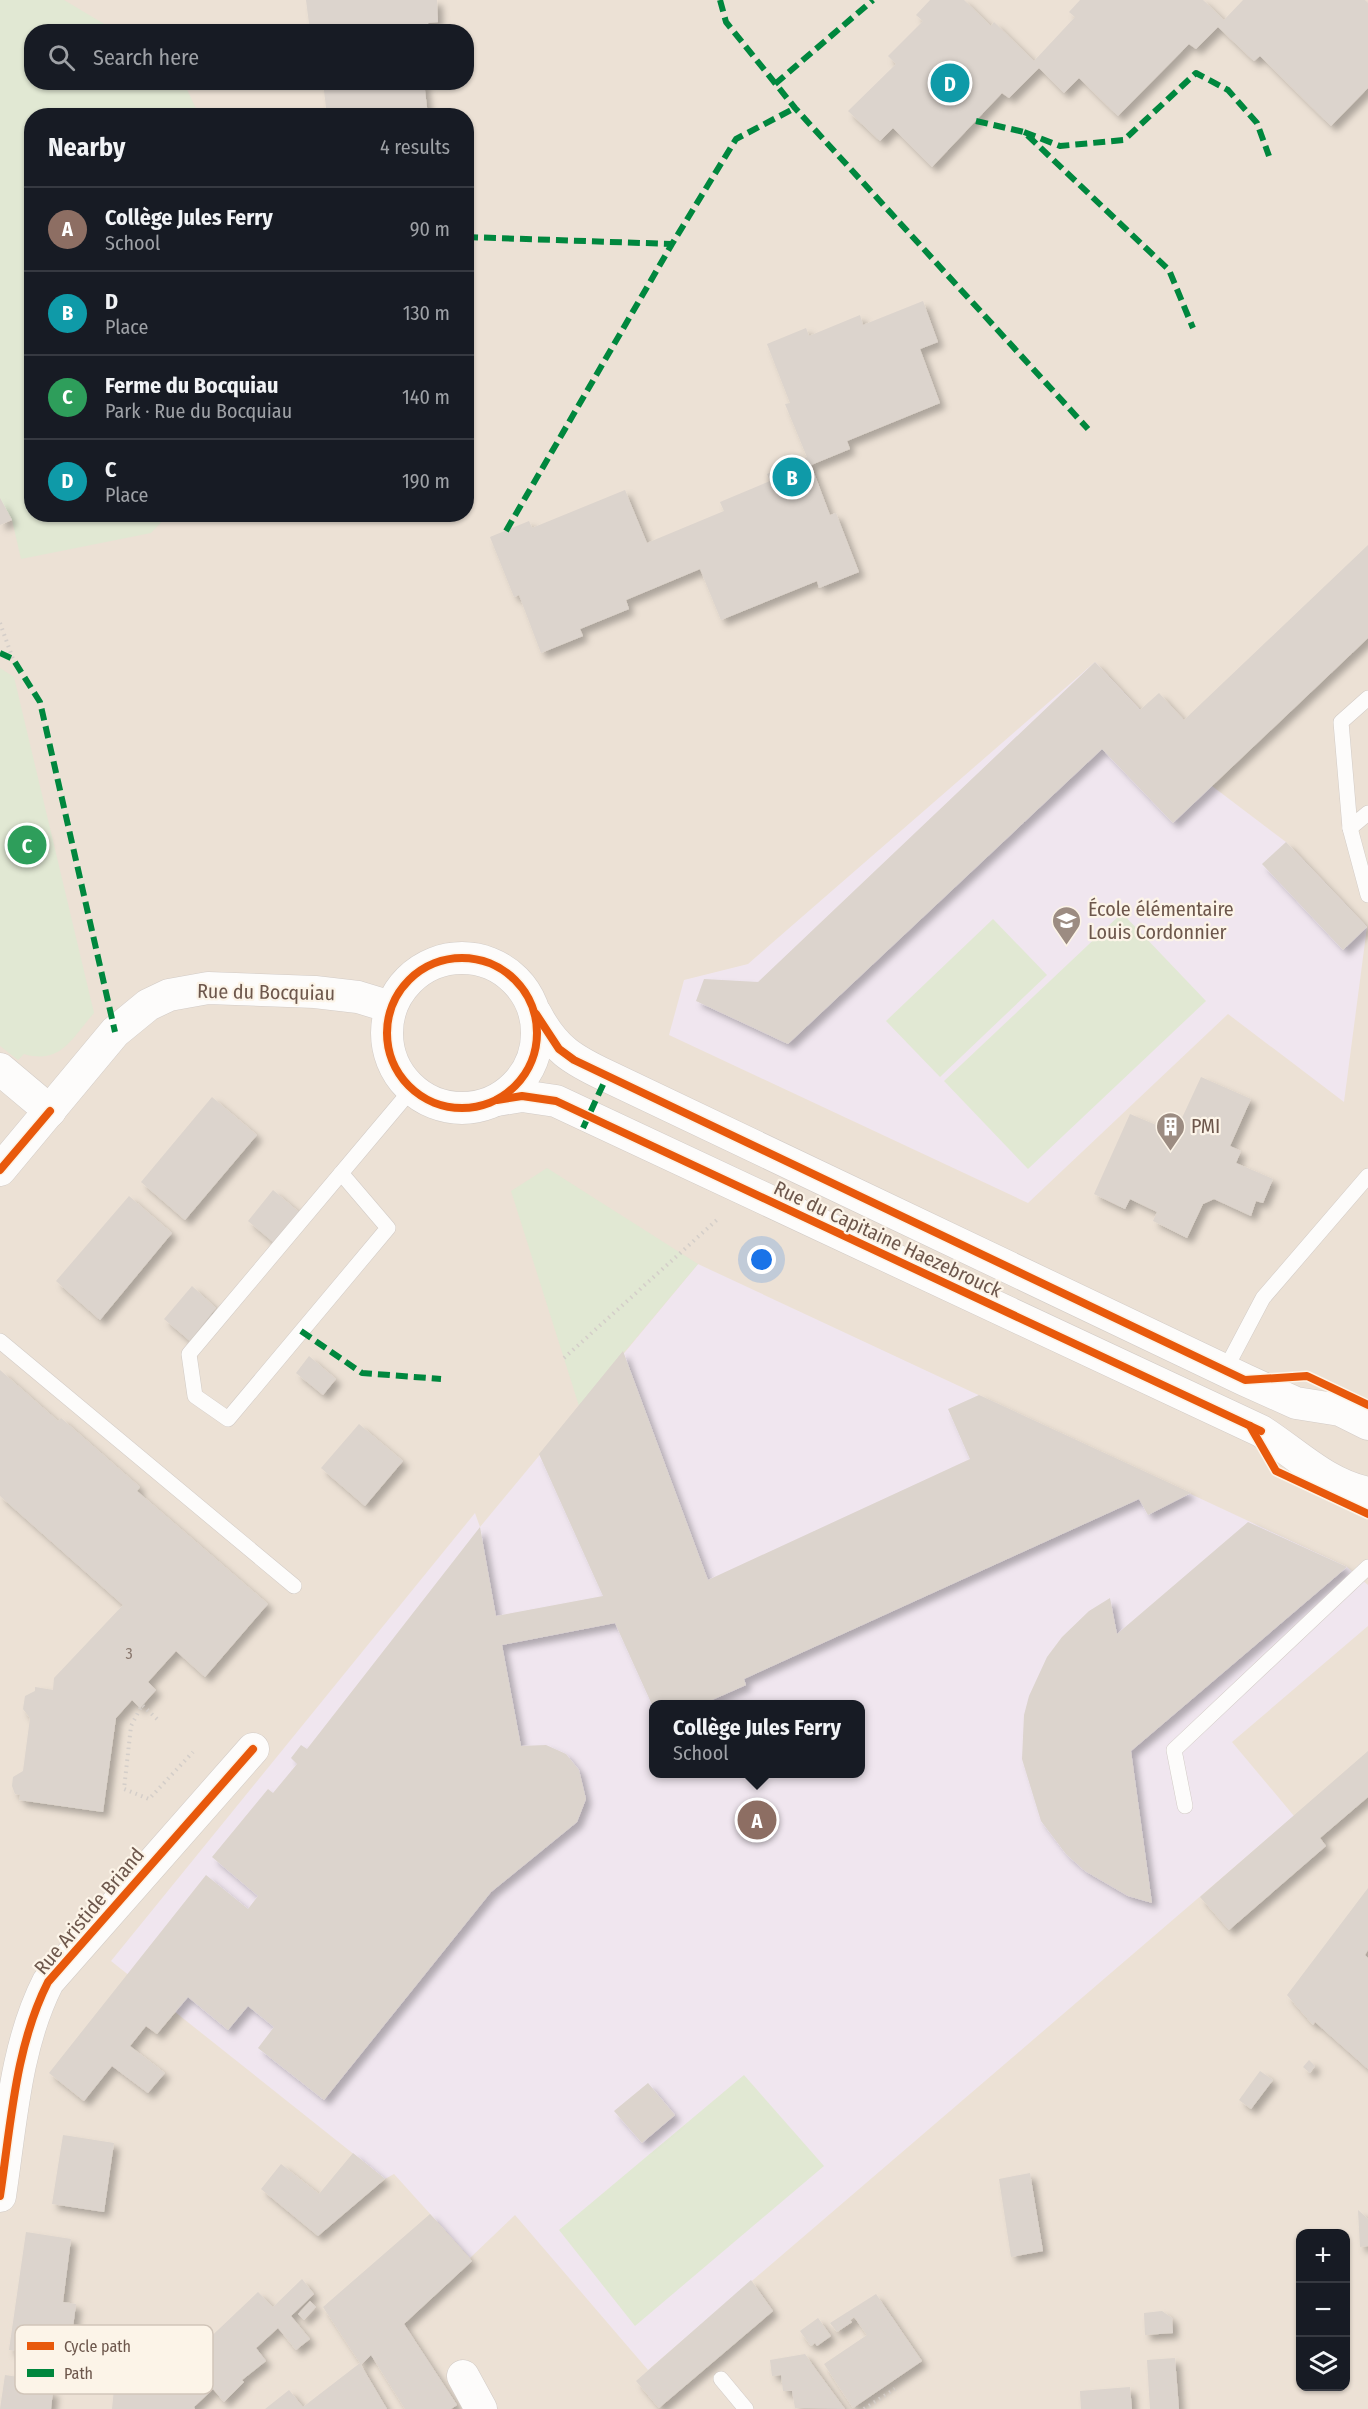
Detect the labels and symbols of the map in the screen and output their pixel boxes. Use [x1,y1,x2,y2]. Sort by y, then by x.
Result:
pin: D [930,60,970,106]
pin: B [772,454,812,500]
pin: C [8,822,46,868]
place label: École élémentaire Louis Cordonnier [1088,897,1234,944]
school or university icon: École élémentaire Louis Cordonnier [1051,904,1083,946]
street label: Rue du Bocquiau [197,979,335,1005]
building icon: PMI [1154,1110,1186,1152]
place label: PMI [1191,1114,1220,1138]
street label: Rue du Capitaine Haezebrouck [770,1176,1006,1303]
your location [747,1245,776,1274]
house number: 3 [125,1644,133,1663]
pin: A [738,1798,777,1842]
street label: Rue Aristide Briand [29,1843,149,1979]
legend [15,2325,213,2394]
text: Cycle path [64,2337,131,2356]
text: Path [64,2364,93,2383]

